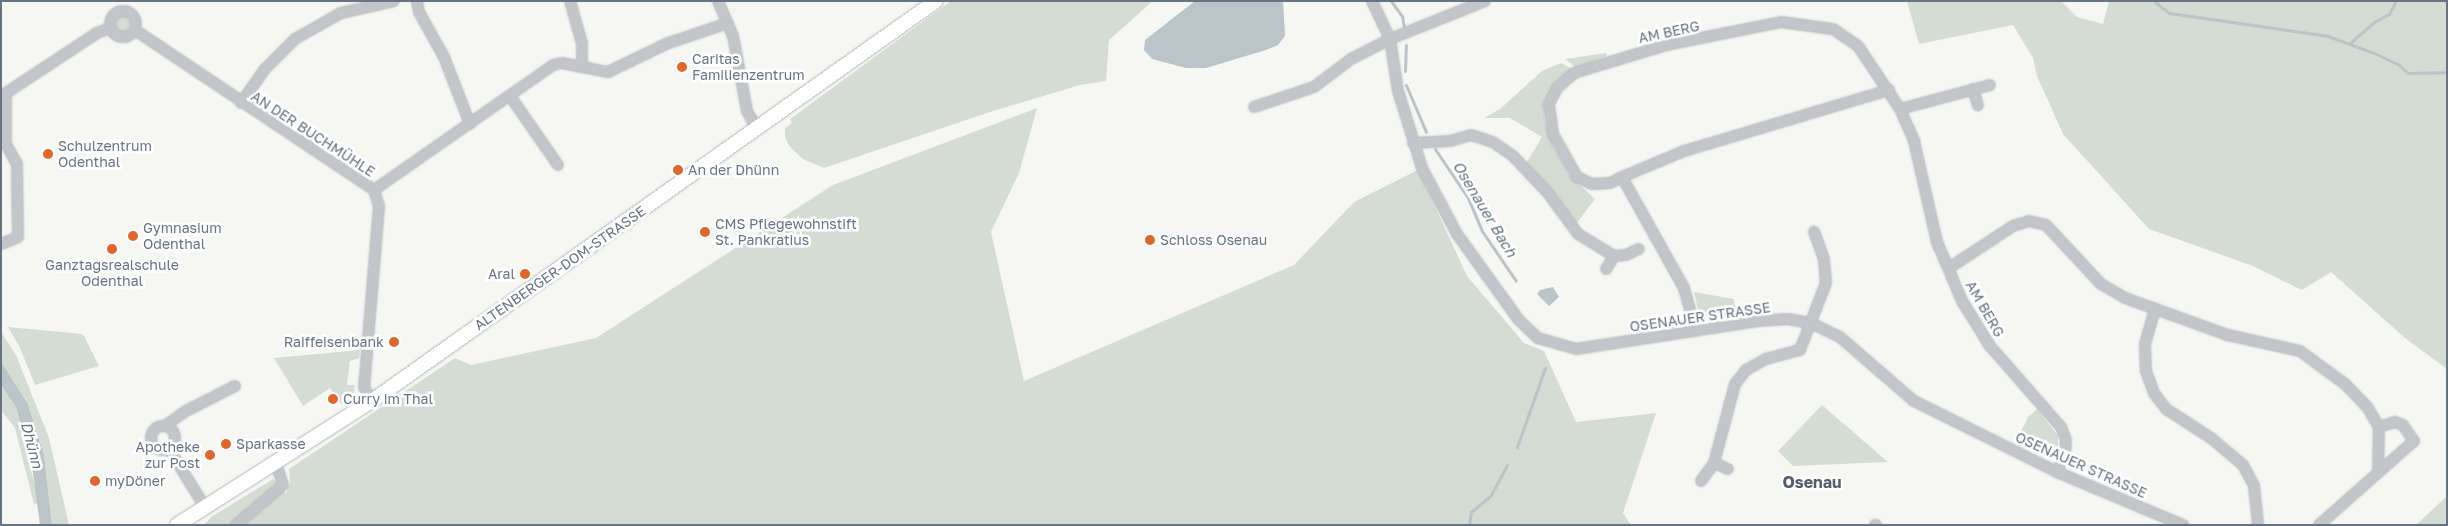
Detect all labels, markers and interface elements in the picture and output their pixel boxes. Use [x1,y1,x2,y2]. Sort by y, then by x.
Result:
street label: AM BERG [1637,17,1701,47]
place label: Caritas Familienzentrum [692,51,805,84]
marker: Caritas Familienzentrum [676,61,688,73]
street label: AN DER BUCHMÜHLE [248,88,378,180]
place label: Schulzentrum Odenthal [58,138,152,170]
marker: Schulzentrum Odenthal [42,148,54,160]
water label: Osenauer Bach [1449,158,1521,260]
place label: An der Dhünn [688,162,779,178]
marker: An der Dhünn [672,164,684,176]
street label: ALTENBERGER-DOM-STRASSE [471,202,649,334]
place label: CMS Pflegewohnstift St. Pankratius [715,216,857,248]
place label: Gymnasium Odenthal [143,220,222,252]
marker: CMS Pflegewohnstift St. Pankratius [699,226,711,238]
marker: Gymnasium Odenthal [127,230,139,242]
place label: Schloss Osenau [1160,232,1267,248]
marker: Schloss Osenau [1144,234,1156,246]
marker: Ganztagsrealschule Odenthal [106,243,118,255]
place label: Ganztagsrealschule Odenthal [45,257,179,290]
place label: Aral [488,266,515,282]
marker: Aral [519,268,531,280]
street label: AM BERG [1962,278,2008,340]
street label: OSENAUER STRASSE [1629,299,1771,335]
place label: Raiffeisenbank [284,334,384,350]
marker: Raiffeisenbank [388,336,400,348]
place label: Curry im Thal [343,391,433,407]
marker: Curry im Thal [327,393,339,405]
water label: Dhünn [17,420,47,470]
street label: OSENAUER STRASSE [2013,428,2149,502]
place label: Sparkasse [236,436,306,452]
marker: Sparkasse [220,438,232,450]
place label: Apotheke zur Post [136,439,200,472]
marker: Apotheke zur Post [204,449,216,461]
district label: Osenau [1782,472,1842,492]
place label: myDöner [105,473,165,489]
marker: myDöner [89,475,101,487]

